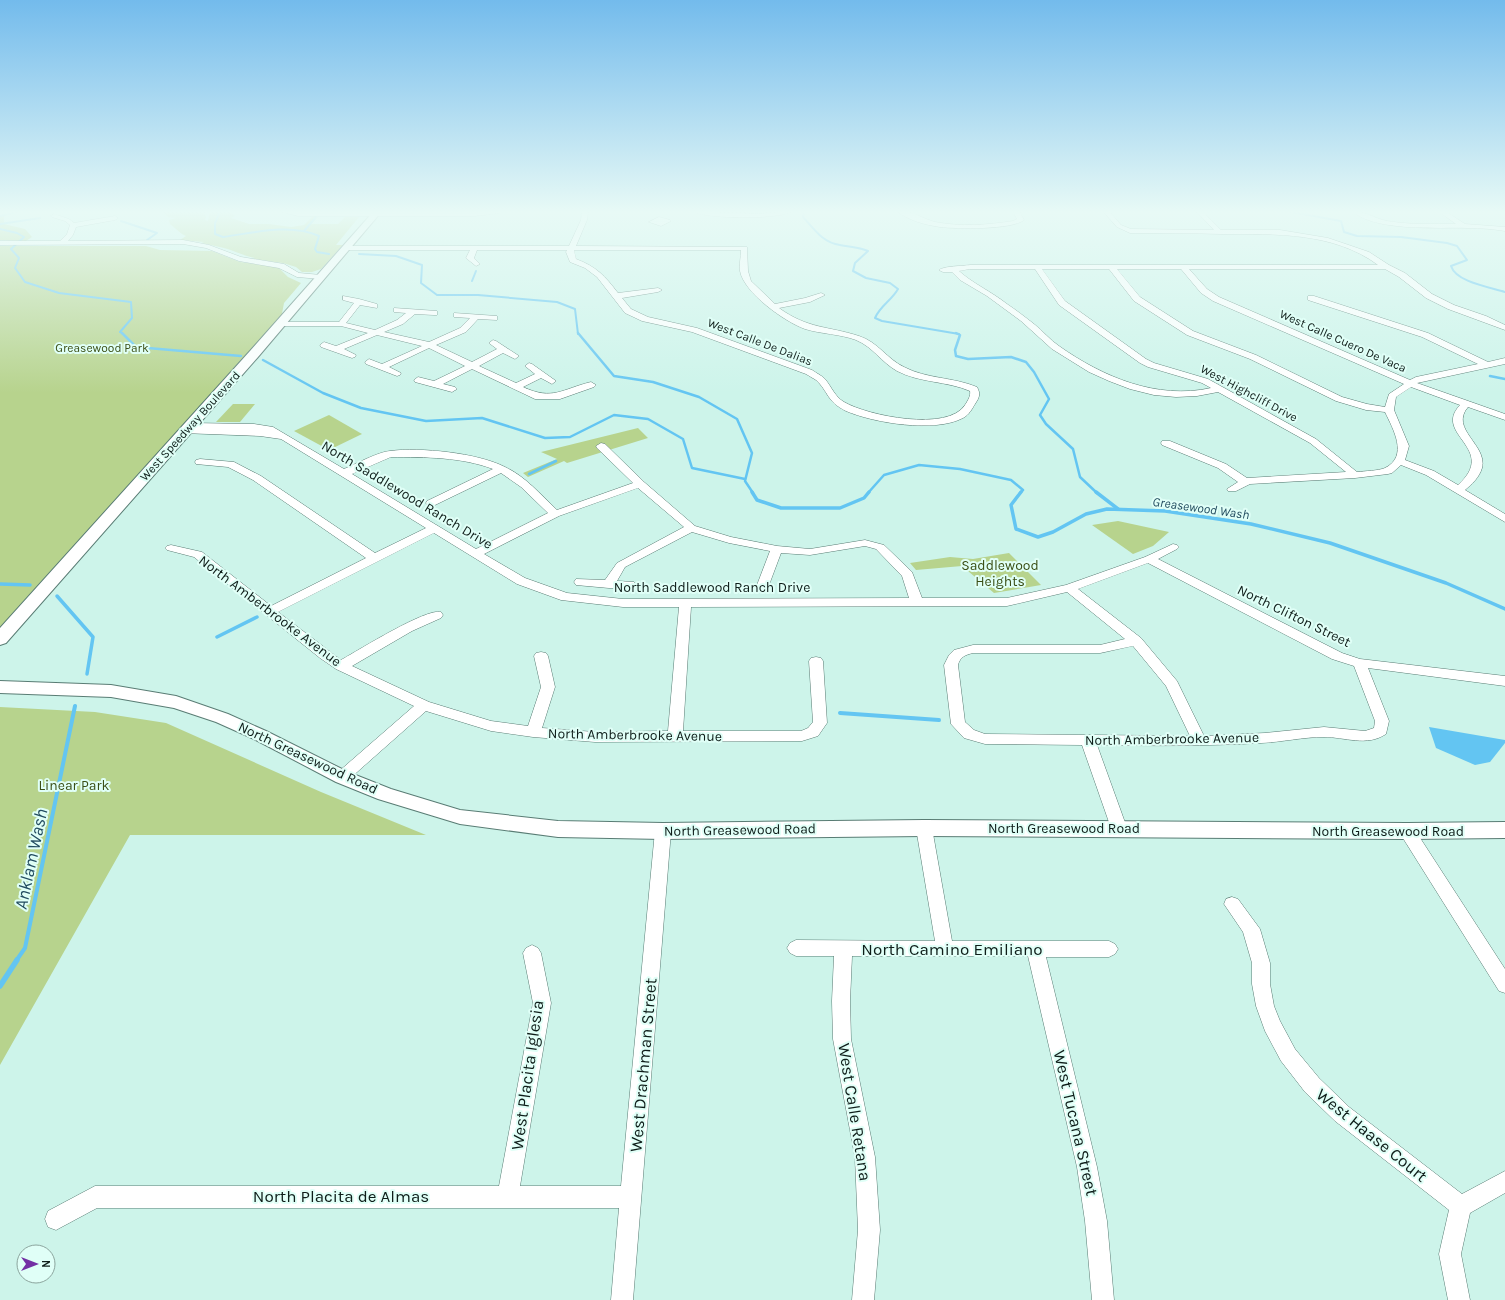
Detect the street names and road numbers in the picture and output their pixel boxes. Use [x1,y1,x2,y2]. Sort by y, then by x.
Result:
street label: West Calle Cuero De Vaca [1278,307,1408,375]
street label: West Calle De Dalias [706,316,814,368]
street label: West Highcliff Drive [1198,361,1300,425]
street label: West Speedway Boulevard [137,368,243,484]
street label: North Saddlewood Ranch Drive [318,437,496,553]
street label: North Amberbrooke Avenue [195,552,345,670]
street label: North Saddlewood Ranch Drive [614,579,810,596]
street label: North Clifton Street [1235,581,1353,651]
street label: North Greasewood Road [235,718,381,798]
street label: North Amberbrooke Avenue [548,725,722,745]
street label: North Amberbrooke Avenue [1085,729,1259,749]
street label: North Greasewood Road [664,820,816,840]
street label: North Greasewood Road [988,820,1140,837]
street label: North Greasewood Road [1312,823,1464,840]
street label: North Camino Emiliano [861,939,1043,959]
street label: West Drachman Street [625,977,661,1153]
street label: West Placita Iglesia [507,999,547,1151]
street label: West Calle Retana [834,1042,876,1182]
street label: West Tucana Street [1050,1048,1102,1198]
street label: West Haase Court [1312,1084,1432,1186]
street label: North Placita de Almas [253,1186,429,1206]

